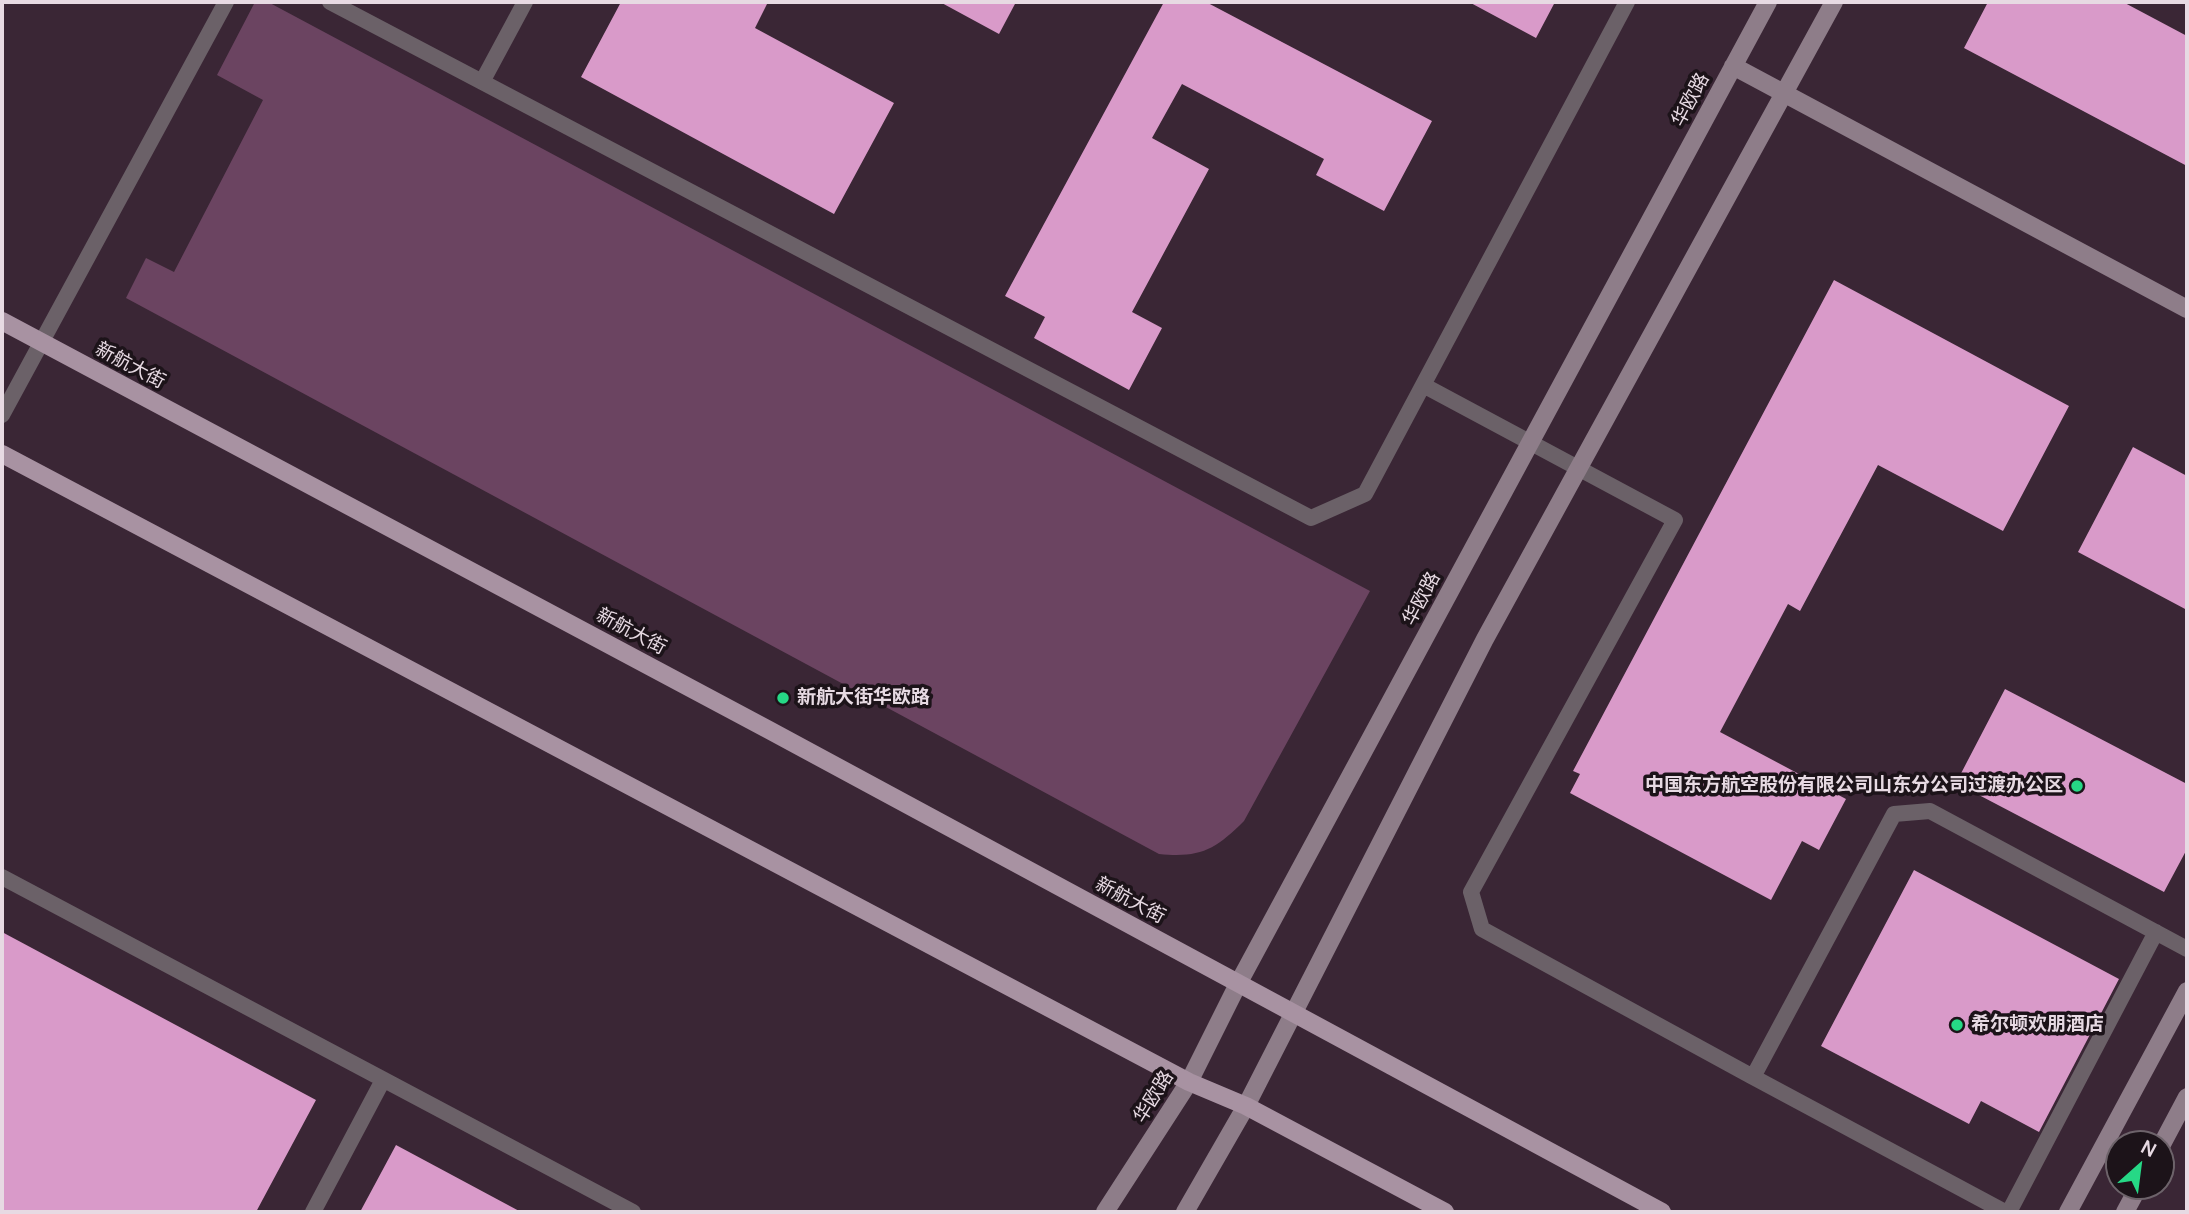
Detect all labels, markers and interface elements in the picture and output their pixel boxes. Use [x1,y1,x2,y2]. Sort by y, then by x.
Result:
street label: 华欧路 [1668,69,1714,131]
street label: 新航大街 [91,338,169,394]
street label: 华欧路 [1399,568,1445,630]
street label: 新航大街 [592,604,670,660]
place label: 新航大街华欧路 [797,687,930,709]
marker: 新航大街华欧路 [775,690,791,706]
place label: 中国东方航空股份有限公司山东分公司过渡办公区 [1645,775,2063,797]
marker: 中国东方航空股份有限公司山东分公司过渡办公区 [2069,778,2085,794]
street label: 新航大街 [1091,873,1169,929]
place label: 希尔顿欢朋酒店 [1971,1014,2104,1036]
marker: 希尔顿欢朋酒店 [1949,1017,1965,1033]
street label: 华欧路 [1129,1067,1179,1127]
north arrow [2105,1130,2175,1200]
text: N [2137,1134,2161,1163]

